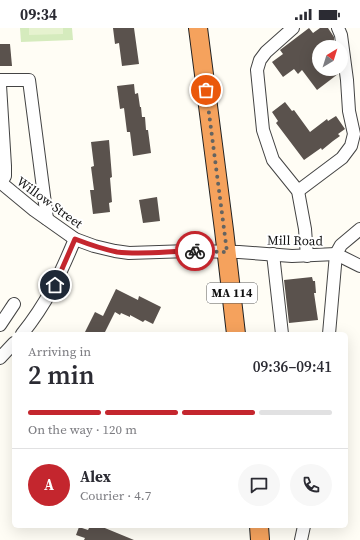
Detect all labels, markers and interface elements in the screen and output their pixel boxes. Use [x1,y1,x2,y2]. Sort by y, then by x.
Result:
text: 09:34 [20,4,57,25]
north arrow [312,40,348,76]
map controls [312,40,348,76]
pin [189,73,223,107]
icon: bag [195,79,217,101]
street label: Willow Street [13,173,87,233]
courier [175,231,215,271]
street label: Mill Road [267,232,324,249]
icon: bike [184,240,206,262]
pin [38,268,72,302]
icon: home [44,274,66,296]
road number: MA 114 [207,283,257,303]
text: Arriving in [28,343,91,360]
text: 09:36–09:41 [253,356,332,377]
text: 2 min [28,357,95,393]
text: On the way · 120 m [28,421,137,438]
button: chat [238,464,280,506]
button: phone [290,464,332,506]
text: Alex [80,466,111,487]
text: A [44,474,54,495]
text: Courier · 4.7 [80,487,151,504]

